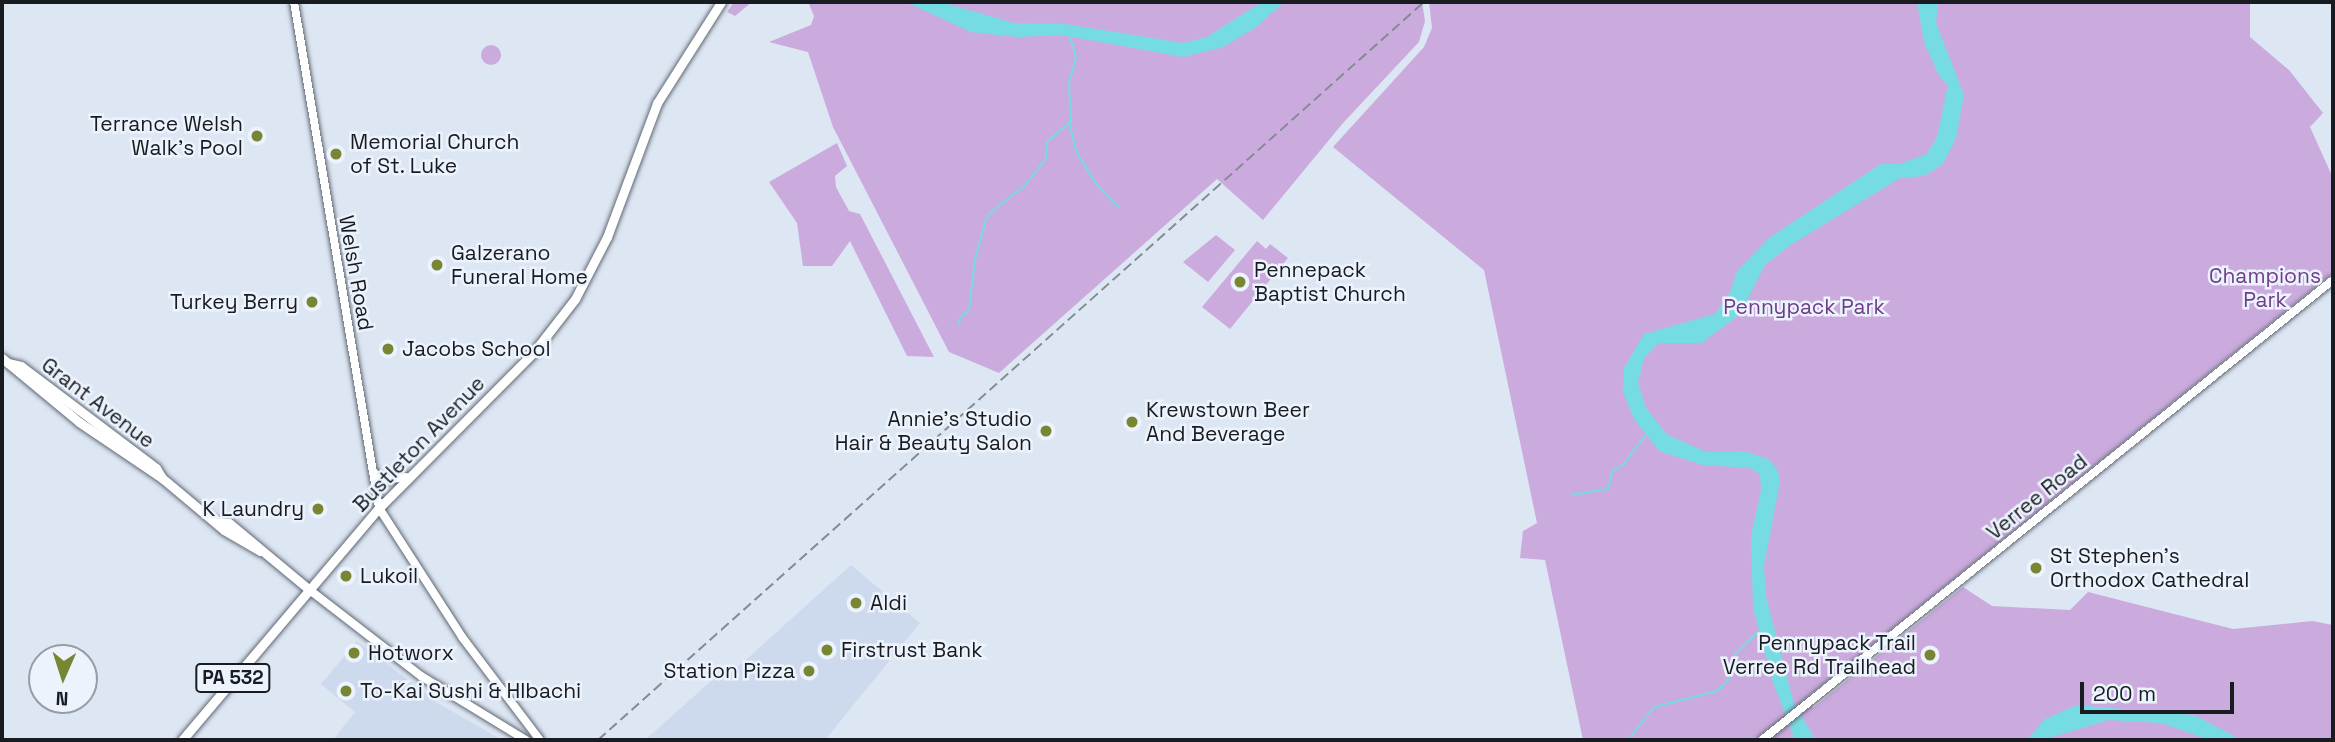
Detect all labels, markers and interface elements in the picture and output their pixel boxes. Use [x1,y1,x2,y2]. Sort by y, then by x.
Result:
place label: Terrance Welsh Walk's Pool [90,111,243,161]
marker: Terrance Welsh Walk's Pool [249,128,265,144]
place label: Memorial Church of St. Luke [350,129,519,179]
marker: Memorial Church of St. Luke [328,146,344,162]
street label: Welsh Road [333,213,379,333]
place label: Galzerano Funeral Home [451,240,588,290]
marker: Galzerano Funeral Home [429,257,445,273]
place label: Pennepack Baptist Church [1254,257,1406,307]
park label: Champions Park [2209,263,2321,313]
marker: Pennepack Baptist Church [1232,274,1248,290]
place label: Turkey Berry [170,289,298,315]
marker: Turkey Berry [304,294,320,310]
park label: Pennypack Park [1723,294,1885,320]
place label: Jacobs School [402,336,551,362]
marker: Jacobs School [380,341,396,357]
street label: Grant Avenue [36,352,160,454]
street label: Bustleton Avenue [348,371,490,517]
place label: Krewstown Beer And Beverage [1146,397,1310,447]
place label: Annie’s Studio Hair & Beauty Salon [835,406,1032,456]
marker: Krewstown Beer And Beverage [1124,414,1140,430]
marker: Annie’s Studio Hair & Beauty Salon [1038,423,1054,439]
street label: Verree Road [1982,449,2092,545]
place label: K Laundry [202,496,304,522]
marker: K Laundry [310,501,326,517]
place label: St Stephen's Orthodox Cathedral [2050,543,2249,593]
marker: St Stephen's Orthodox Cathedral [2028,560,2044,576]
place label: Lukoil [360,563,418,589]
marker: Lukoil [338,568,354,584]
place label: Aldi [870,590,907,616]
marker: Aldi [848,595,864,611]
place label: Pennypack Trail Verree Rd Trailhead [1722,630,1916,680]
place label: Firstrust Bank [841,637,982,663]
place label: Hotworx [368,640,454,666]
marker: Firstrust Bank [819,642,835,658]
north arrow [28,644,98,714]
marker: Hotworx [346,645,362,661]
marker: Pennypack Trail Verree Rd Trailhead [1922,647,1938,663]
place label: Station Pizza [663,658,795,684]
road number: PA 532 [194,663,272,694]
marker: Station Pizza [801,663,817,679]
scale bar [2083,668,2237,712]
place label: To-Kai Sushi & HIbachi [360,678,581,704]
text: 200 m [2093,680,2156,707]
marker: To-Kai Sushi & HIbachi [338,683,354,699]
text: N [55,686,69,711]

